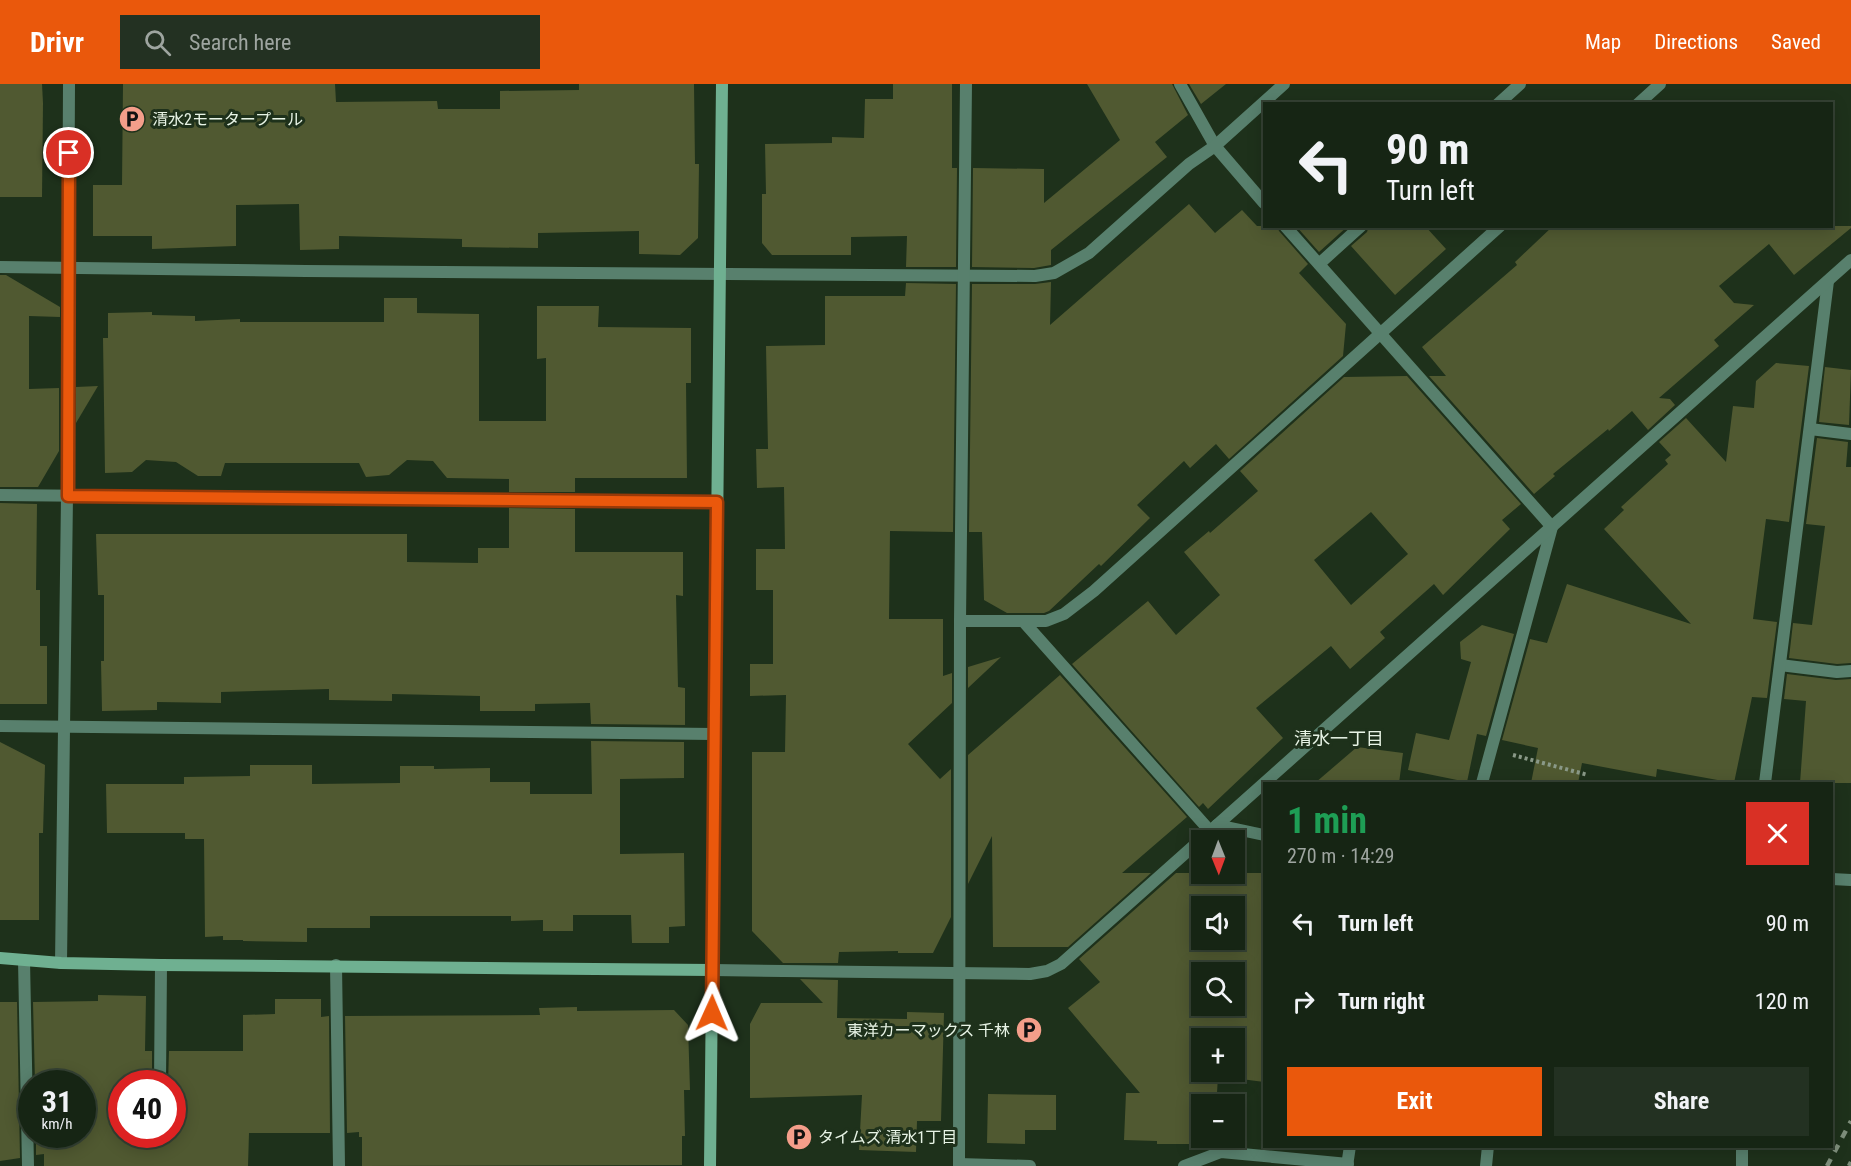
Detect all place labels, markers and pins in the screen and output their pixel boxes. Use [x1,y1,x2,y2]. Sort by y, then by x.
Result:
parking icon: 清水2モータープール [117,104,147,134]
place label: 清水2モータープール [152,110,303,129]
pin [43,127,94,178]
parking icon: 東洋カーマックス 千林 [1014,1015,1044,1045]
place label: 東洋カーマックス 千林 [847,1021,1010,1040]
parking icon: タイムズ 清水1丁目 [784,1122,814,1152]
place label: タイムズ 清水1丁目 [818,1128,957,1147]

